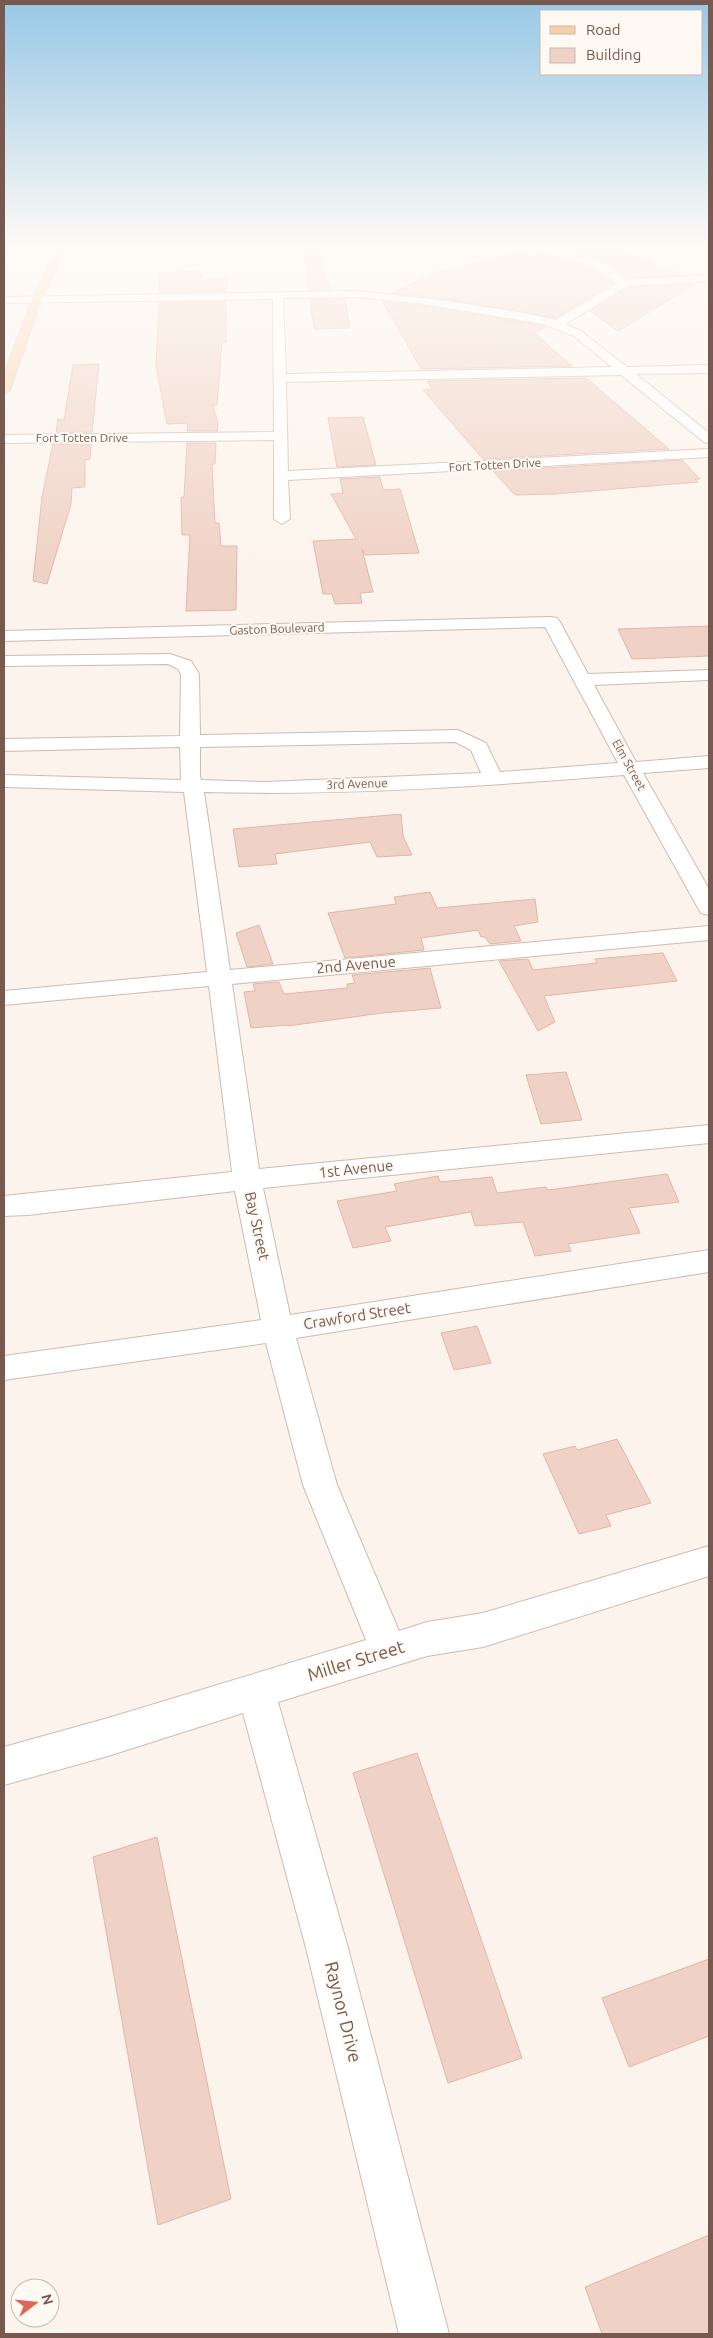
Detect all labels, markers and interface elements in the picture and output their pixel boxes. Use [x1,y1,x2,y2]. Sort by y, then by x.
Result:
legend [540,10,703,75]
text: Road [586,21,621,38]
text: Building [586,46,641,63]
street label: Fort Totten Drive [36,431,128,444]
street label: Fort Totten Drive [448,456,541,473]
street label: Gaston Boulevard [229,620,325,637]
street label: Elm Street [610,737,649,793]
street label: 3rd Avenue [326,776,388,791]
street label: 2nd Avenue [315,953,396,976]
street label: 1st Avenue [318,1156,394,1181]
street label: Bay Street [242,1190,273,1262]
street label: Crawford Street [302,1299,412,1332]
street label: Miller Street [305,1636,407,1684]
street label: Raynor Drive [322,1959,366,2064]
north arrow [10,2278,60,2328]
text: N [38,2292,57,2307]

